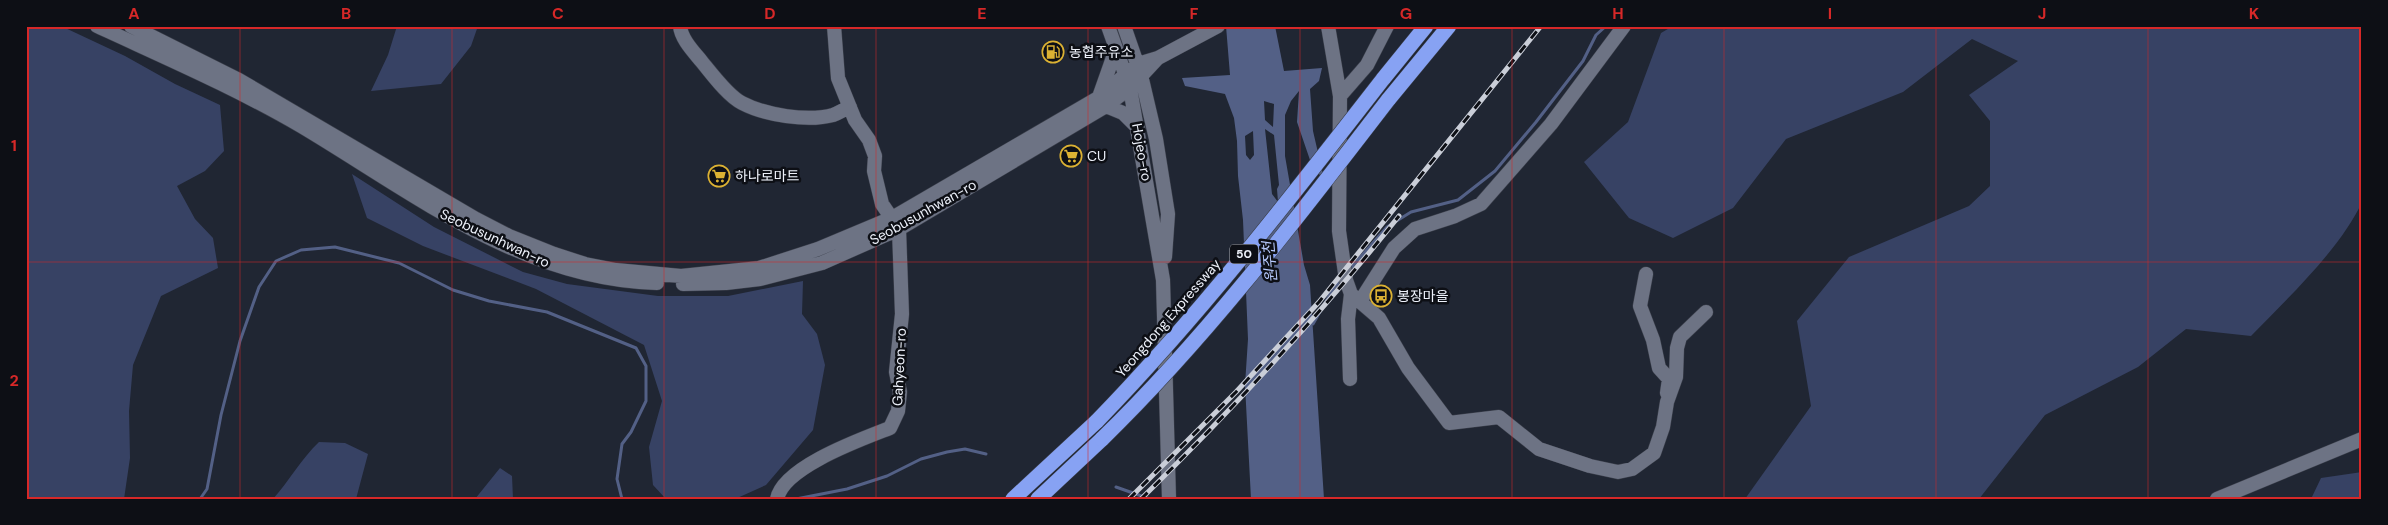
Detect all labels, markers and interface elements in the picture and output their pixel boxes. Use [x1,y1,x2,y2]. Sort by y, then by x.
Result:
text: A [128,3,140,24]
text: B [341,3,351,24]
text: C [552,3,564,24]
text: D [764,3,776,24]
text: E [977,3,987,24]
text: F [1190,3,1199,24]
text: G [1400,3,1412,24]
text: H [1612,3,1624,24]
text: I [1828,3,1832,24]
text: J [2038,3,2046,24]
text: K [2249,3,2260,24]
fuel station icon: 농협주유소 [1041,40,1065,64]
place label: 농협주유소 [1069,43,1134,61]
street label: Hojeo-ro [1128,122,1156,182]
text: 1 [11,135,17,156]
supermarket icon: CU [1059,144,1083,168]
place label: CU [1087,147,1106,165]
supermarket icon: 하나로마트 [707,164,731,188]
place label: 하나로마트 [735,167,800,185]
street label: Seobusunhwan-ro [867,175,979,249]
street label: Seobusunhwan-ro [437,205,553,271]
water label: 원주천 [1258,238,1282,283]
road number: 50 [1230,244,1258,264]
street label: Yeongdong Expressway [1112,255,1225,381]
bus stop icon: 봉장마을 [1369,284,1393,308]
place label: 봉장마을 [1397,287,1449,305]
street label: Gahyeon-ro [888,327,910,407]
text: 2 [9,370,19,391]

